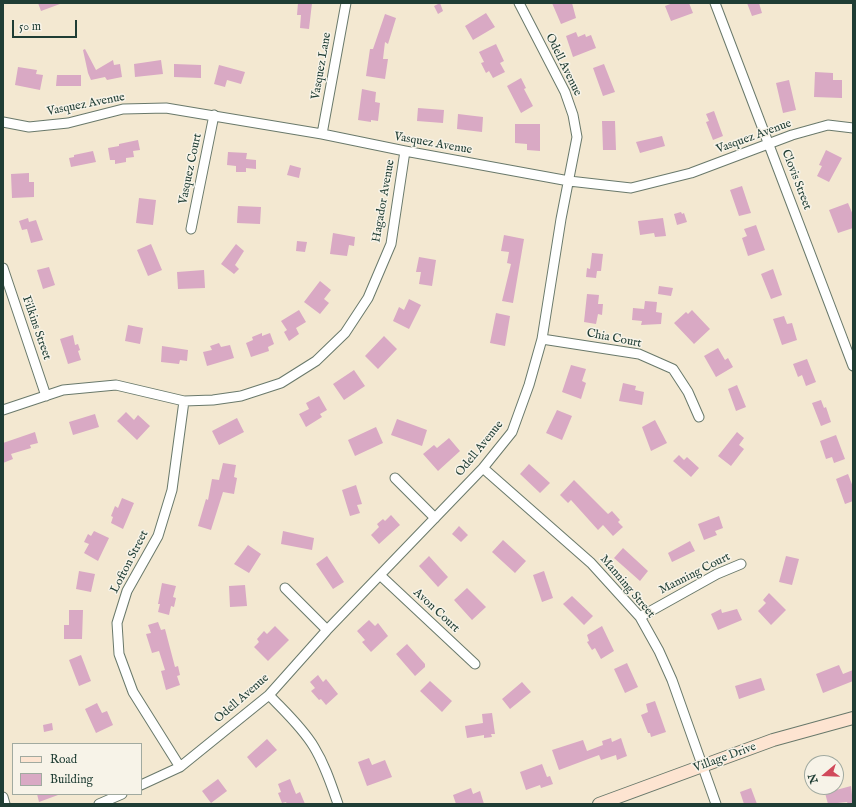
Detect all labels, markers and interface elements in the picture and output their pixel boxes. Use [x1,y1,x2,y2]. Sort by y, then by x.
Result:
scale bar [14,12,79,38]
text: 50 m [19,19,41,34]
street label: Vasquez Lane [309,31,335,101]
street label: Odell Avenue [542,31,584,99]
street label: Vasquez Avenue [46,90,126,120]
street label: Vasquez Avenue [714,117,794,157]
street label: Vasquez Avenue [393,130,473,158]
street label: Vasquez Court [176,132,206,206]
street label: Clovis Street [778,148,814,212]
street label: Hagador Avenue [370,159,398,243]
street label: Filkins Street [18,294,54,362]
street label: Chia Court [585,327,643,351]
street label: Odell Avenue [453,418,507,480]
street label: Lofton Street [108,528,152,596]
street label: Manning Court [657,550,733,598]
street label: Manning Street [596,553,658,621]
street label: Avon Court [410,586,462,636]
street label: Odell Avenue [212,671,272,727]
street label: Village Drive [692,740,758,776]
legend [12,743,142,795]
text: Road [50,752,77,767]
north arrow [804,755,844,795]
text: Building [50,772,93,787]
text: N [805,772,822,785]

